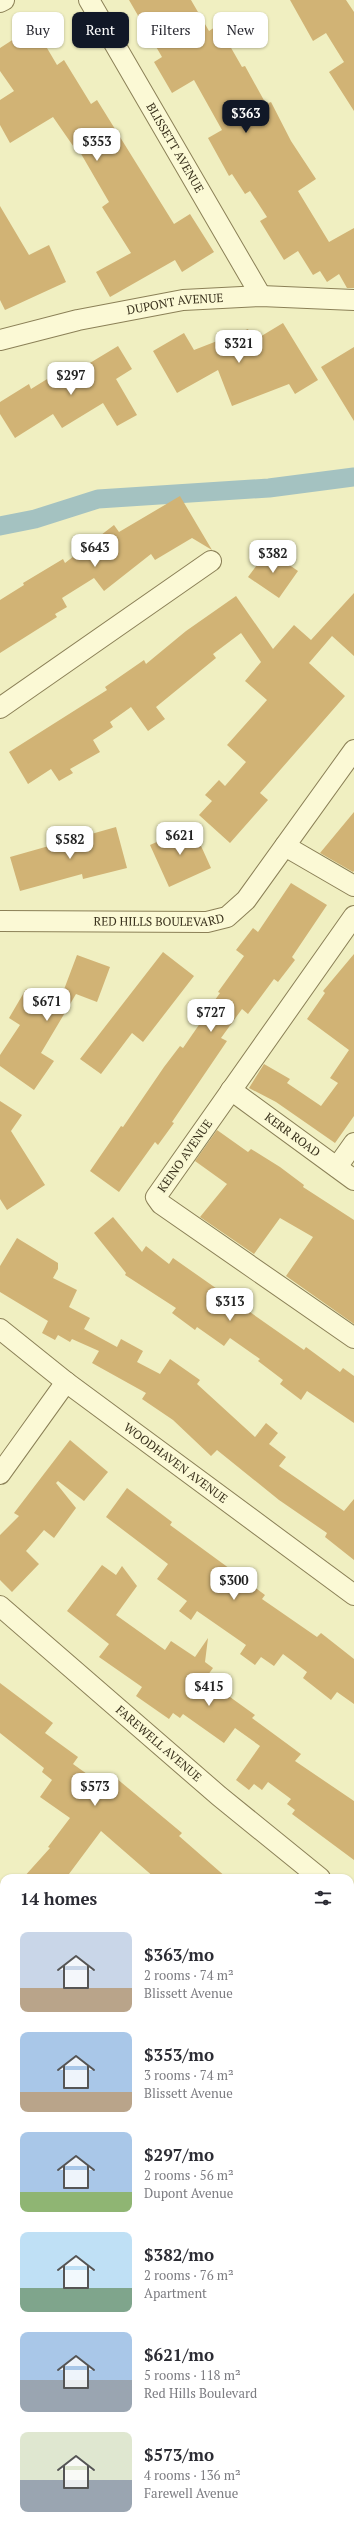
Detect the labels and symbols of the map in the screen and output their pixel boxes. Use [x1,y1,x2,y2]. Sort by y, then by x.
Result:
street label: BLISSETT AVENUE [143,100,207,195]
pin: $363 [222,100,270,134]
pin: $353 [73,128,121,162]
street label: DUPONT AVENUE [125,290,224,318]
pin: $321 [215,330,263,364]
pin: $297 [47,362,95,396]
pin: $643 [71,534,119,568]
pin: $382 [249,540,297,574]
pin: $621 [156,822,204,856]
pin: $582 [46,826,94,860]
street label: RED HILLS BOULEVARD [94,910,226,929]
pin: $671 [23,988,71,1022]
pin: $727 [187,999,235,1033]
street label: KERR ROAD [262,1109,323,1160]
street label: KEINO AVENUE [154,1116,215,1195]
pin: $313 [206,1288,254,1322]
street label: WOODHAVEN AVENUE [121,1419,231,1506]
pin: $300 [210,1567,258,1601]
pin: $415 [185,1673,233,1707]
street label: FAREWELL AVENUE [113,1702,205,1785]
pin: $573 [71,1773,119,1807]

